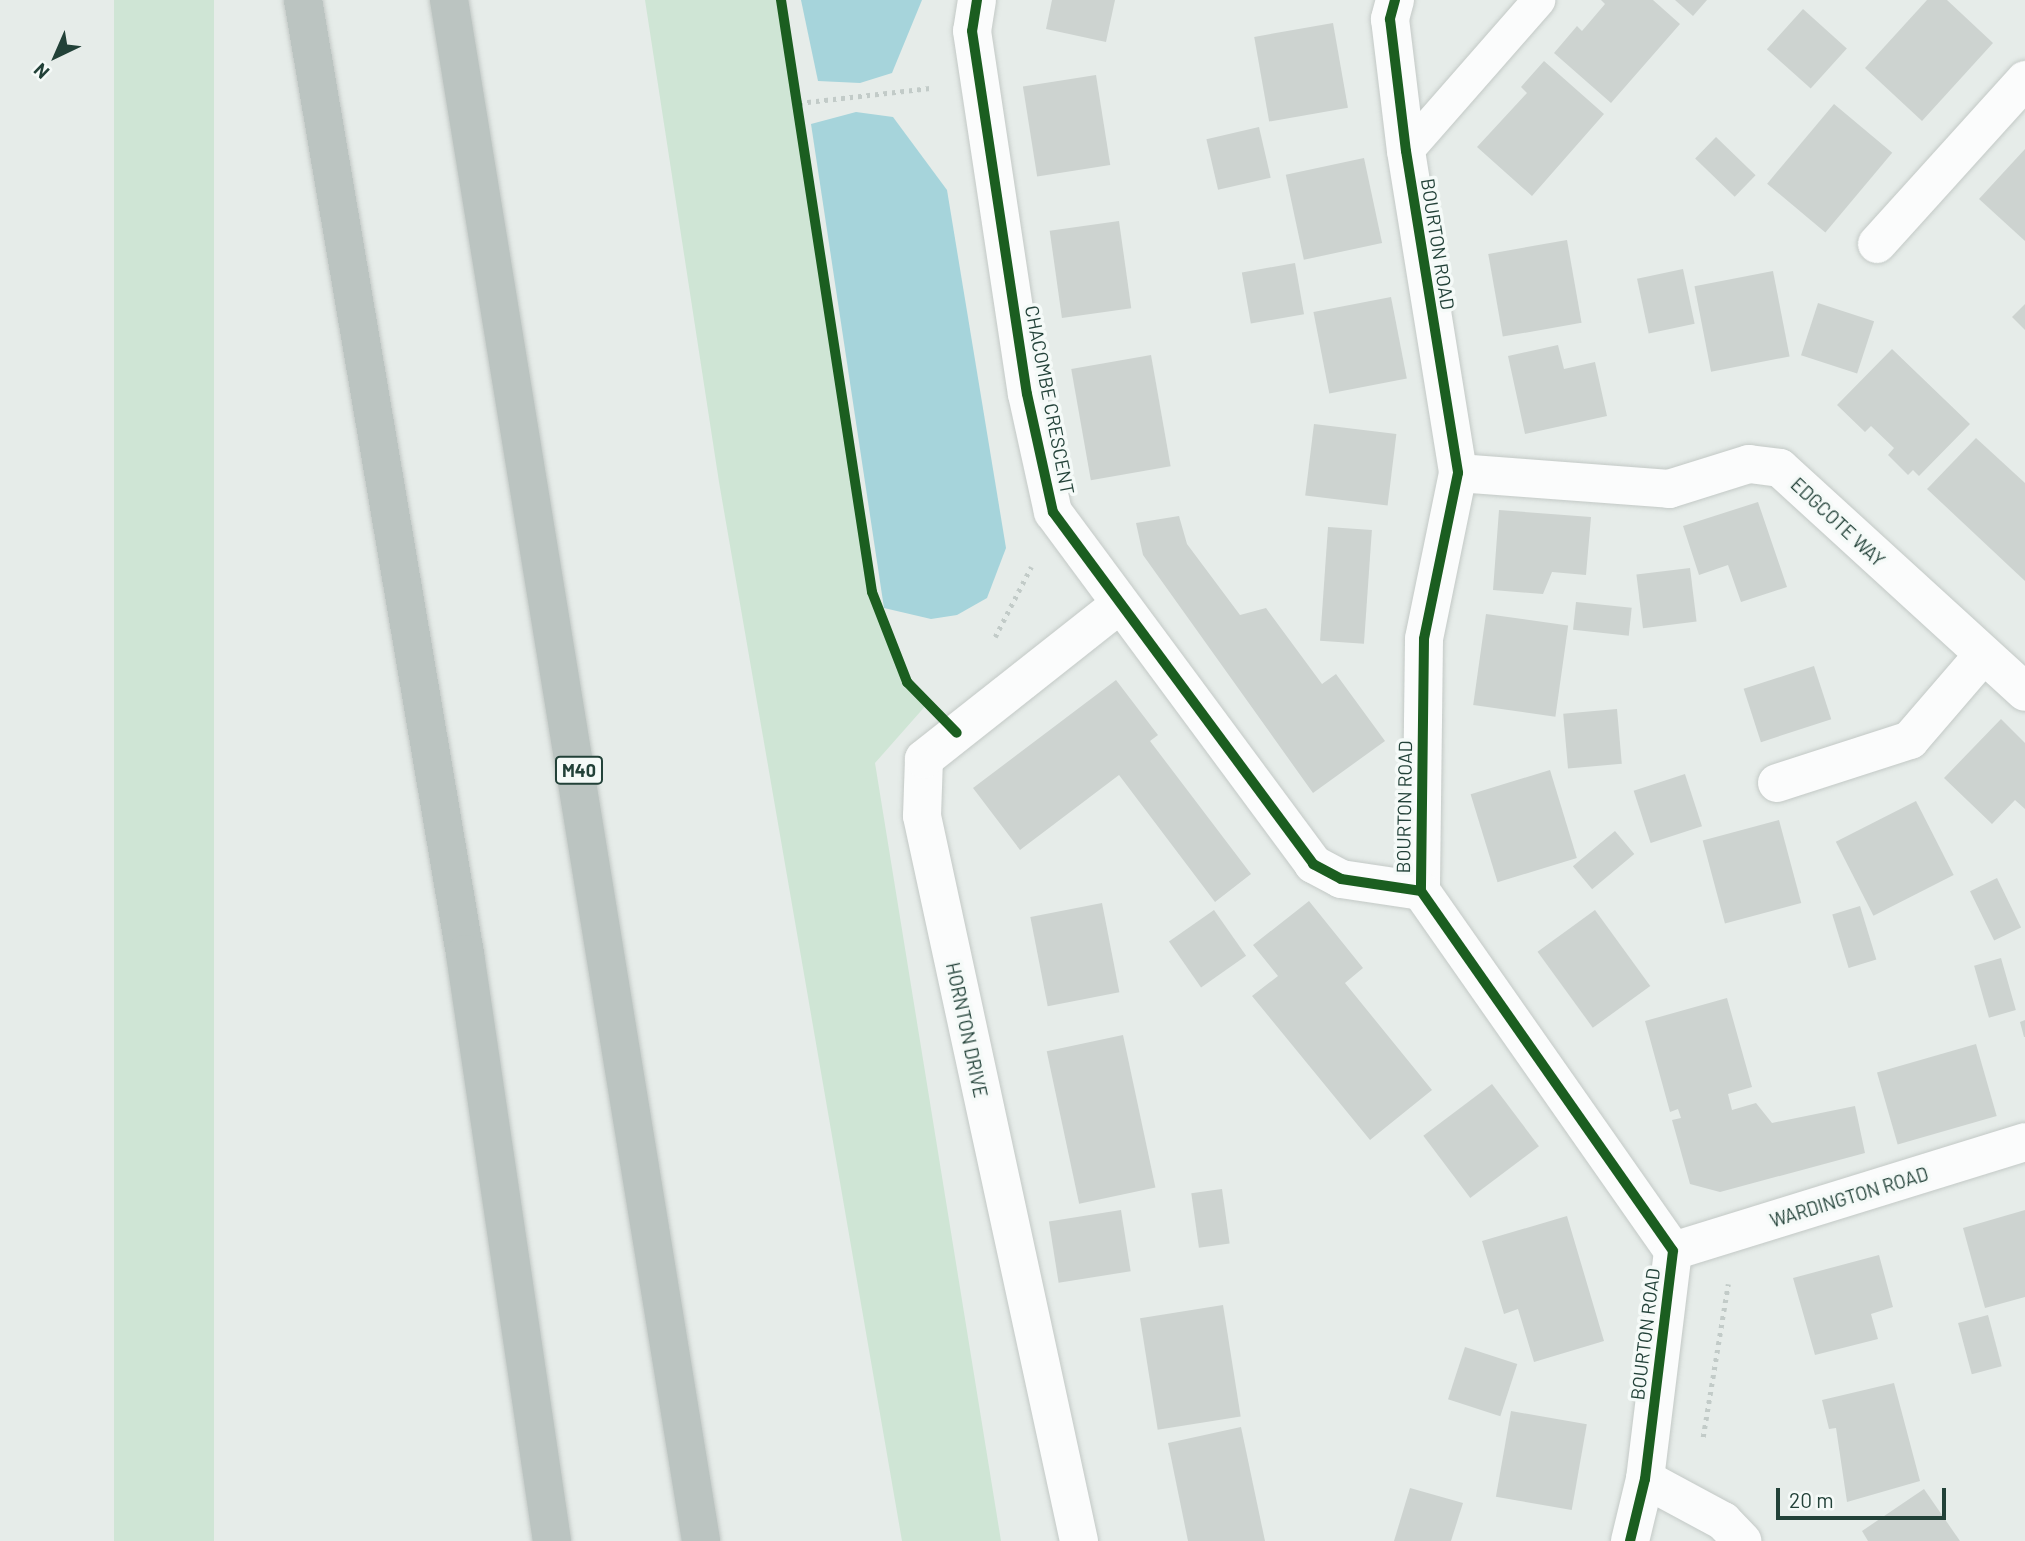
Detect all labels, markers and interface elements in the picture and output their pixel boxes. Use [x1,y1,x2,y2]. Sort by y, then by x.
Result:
north arrow [21,21,91,91]
text: N [29,59,54,84]
street label: BOURTON ROAD [1416,177,1460,311]
street label: CHACOMBE CRESCENT [1020,304,1080,496]
street label: EDGCOTE WAY [1786,473,1890,571]
street label: BOURTON ROAD [1391,740,1417,874]
road number: M40 [554,756,604,784]
street label: HORNTON DRIVE [942,960,992,1100]
street label: WARDINGTON ROAD [1767,1162,1931,1232]
street label: BOURTON ROAD [1626,1267,1664,1401]
scale bar [1780,1474,1950,1518]
text: 20 m [1789,1487,1834,1512]

